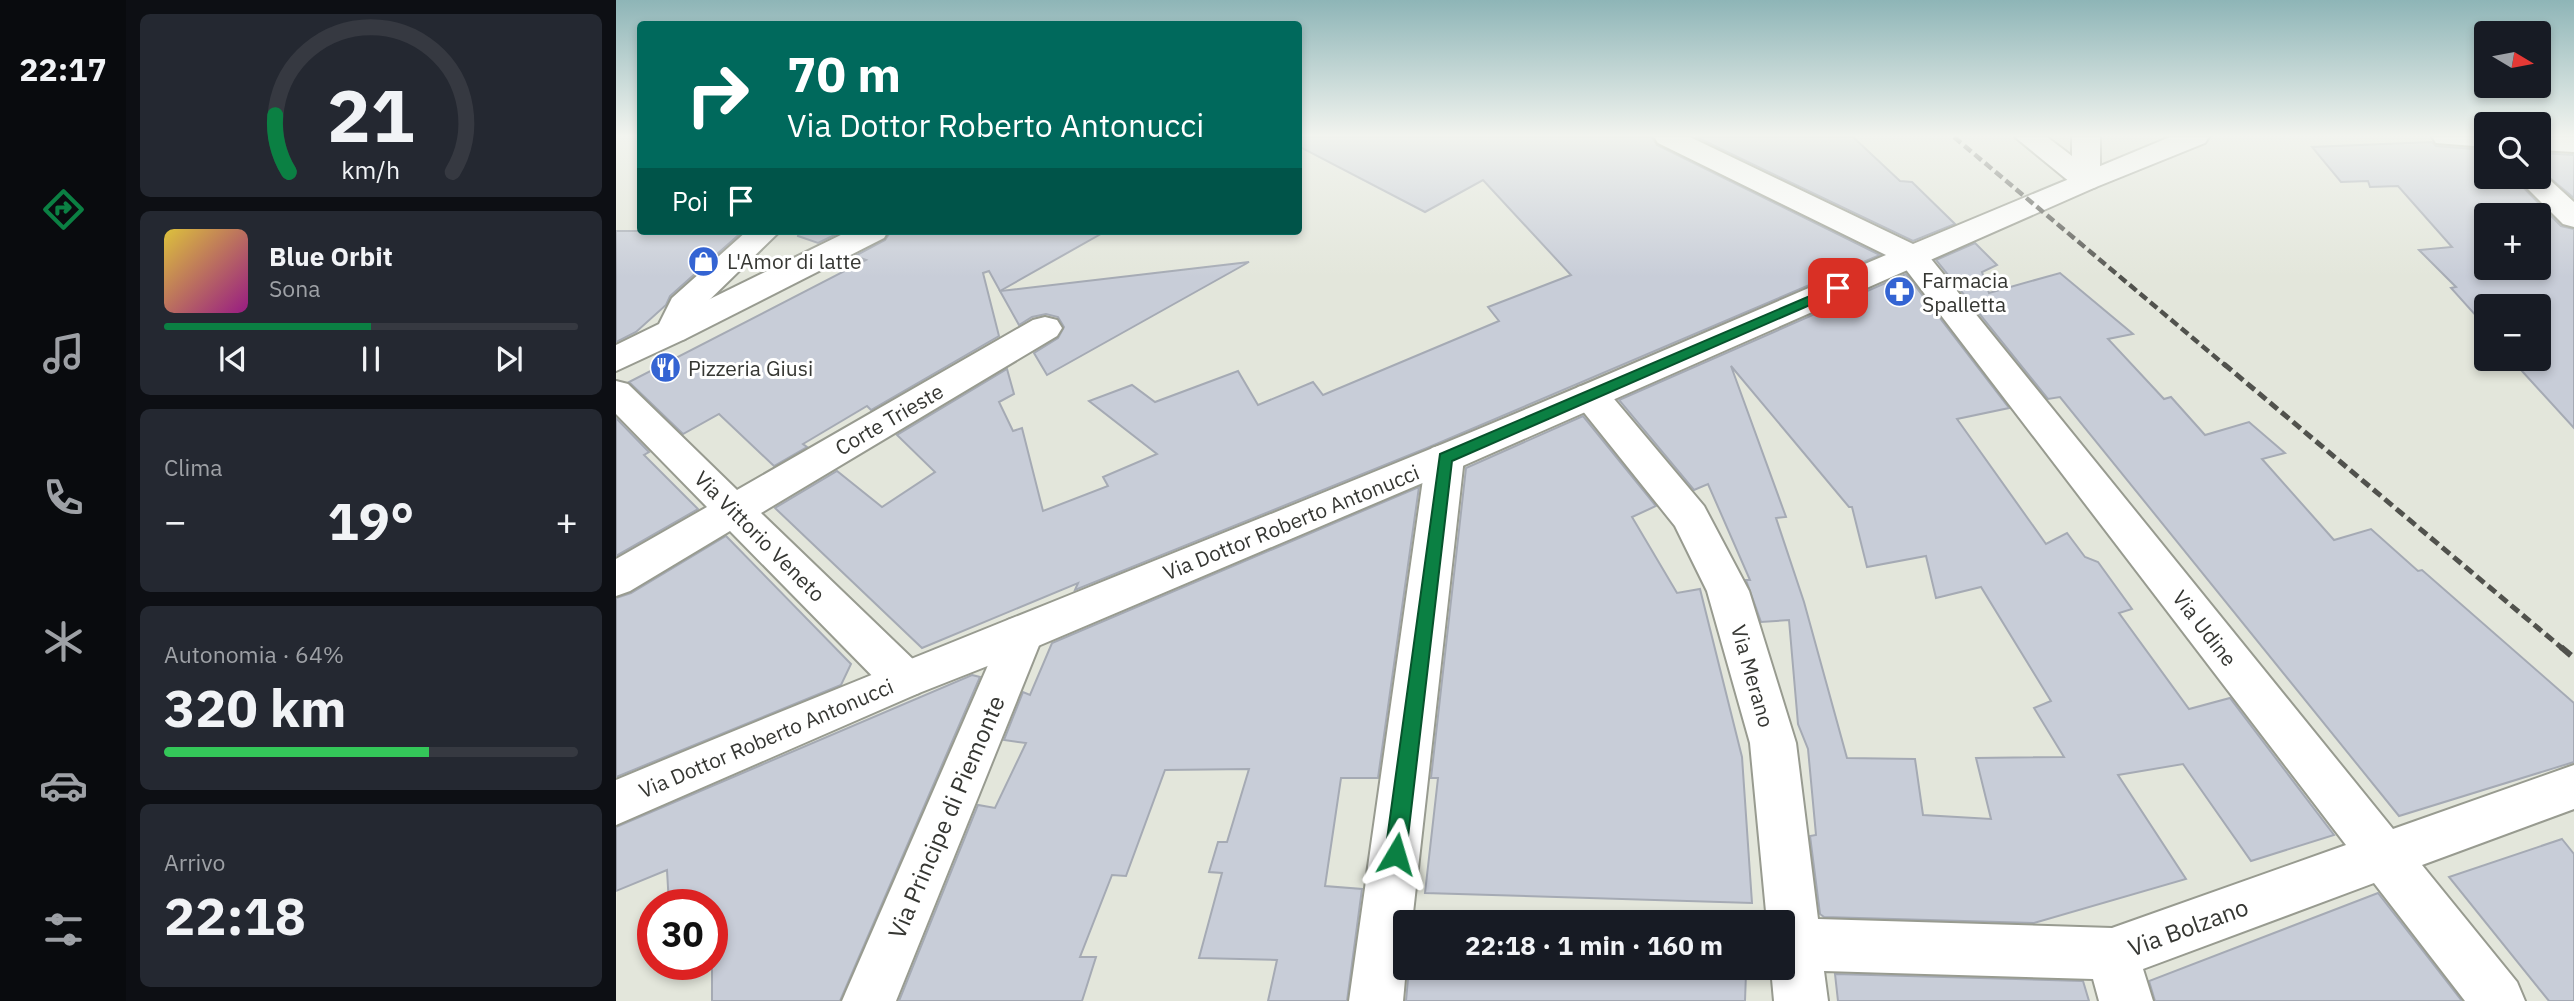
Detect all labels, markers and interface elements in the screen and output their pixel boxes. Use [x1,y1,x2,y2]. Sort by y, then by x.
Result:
north arrow [2474,21,2552,98]
map controls [2474,21,2551,371]
text: 70 m [787,42,901,105]
text: 22:17 [19,48,107,90]
icon: right [672,49,763,140]
text: 21 [327,67,415,162]
text: Via Dottor Roberto Antonucci [787,104,1204,146]
button: search [2474,112,2551,189]
text: km/h [342,153,400,186]
icon: arrive [722,182,760,220]
text: Poi [672,184,708,218]
icon: directions [39,185,88,234]
button: + [2474,203,2551,280]
text: Blue Orbit [269,239,393,273]
shop icon: L'Amor di latte [687,244,721,278]
place label: L'Amor di latte [727,247,862,275]
pin [1808,258,1868,318]
place label: Farmacia Spalletta [1922,266,2008,318]
icon: arrive [1819,269,1857,307]
text: Sona [269,273,321,303]
pharmacy icon: Farmacia Spalletta [1882,275,1916,309]
button: − [2474,294,2551,371]
icon: music [39,329,88,378]
icon: previous [214,340,252,378]
icon: pause [352,340,390,378]
icon: next [490,340,528,378]
restaurant icon: Pizzeria Giusi [648,351,682,385]
place label: Pizzeria Giusi [688,354,813,382]
street label: Corte Trieste [830,377,948,461]
text: Clima [164,452,223,482]
street label: Via Dottor Roberto Antonucci [1159,458,1423,586]
street label: Via Vittorio Veneto [688,464,832,608]
icon: phone [39,473,88,522]
text: 19° [328,487,414,554]
text: − [164,496,187,545]
text: + [555,496,578,545]
street label: Via Udine [2166,584,2244,672]
icon: climate [39,617,88,666]
street label: Via Merano [1725,622,1781,730]
text: Autonomia · 64% [164,639,344,669]
street label: Via Dottor Roberto Antonucci [634,672,898,804]
text: 320 km [164,674,346,741]
street label: Via Principe di Piemonte [880,690,1012,944]
icon: car [39,761,88,810]
position arrow [1359,817,1433,891]
text: Arrivo [164,847,225,877]
text: 22:18 [164,882,306,949]
speed limit sign: 30 [637,889,728,980]
street label: Via Bolzano [2123,890,2253,964]
icon: filters [39,905,88,954]
text: 22:18 · 1 min · 160 m [1465,928,1723,962]

